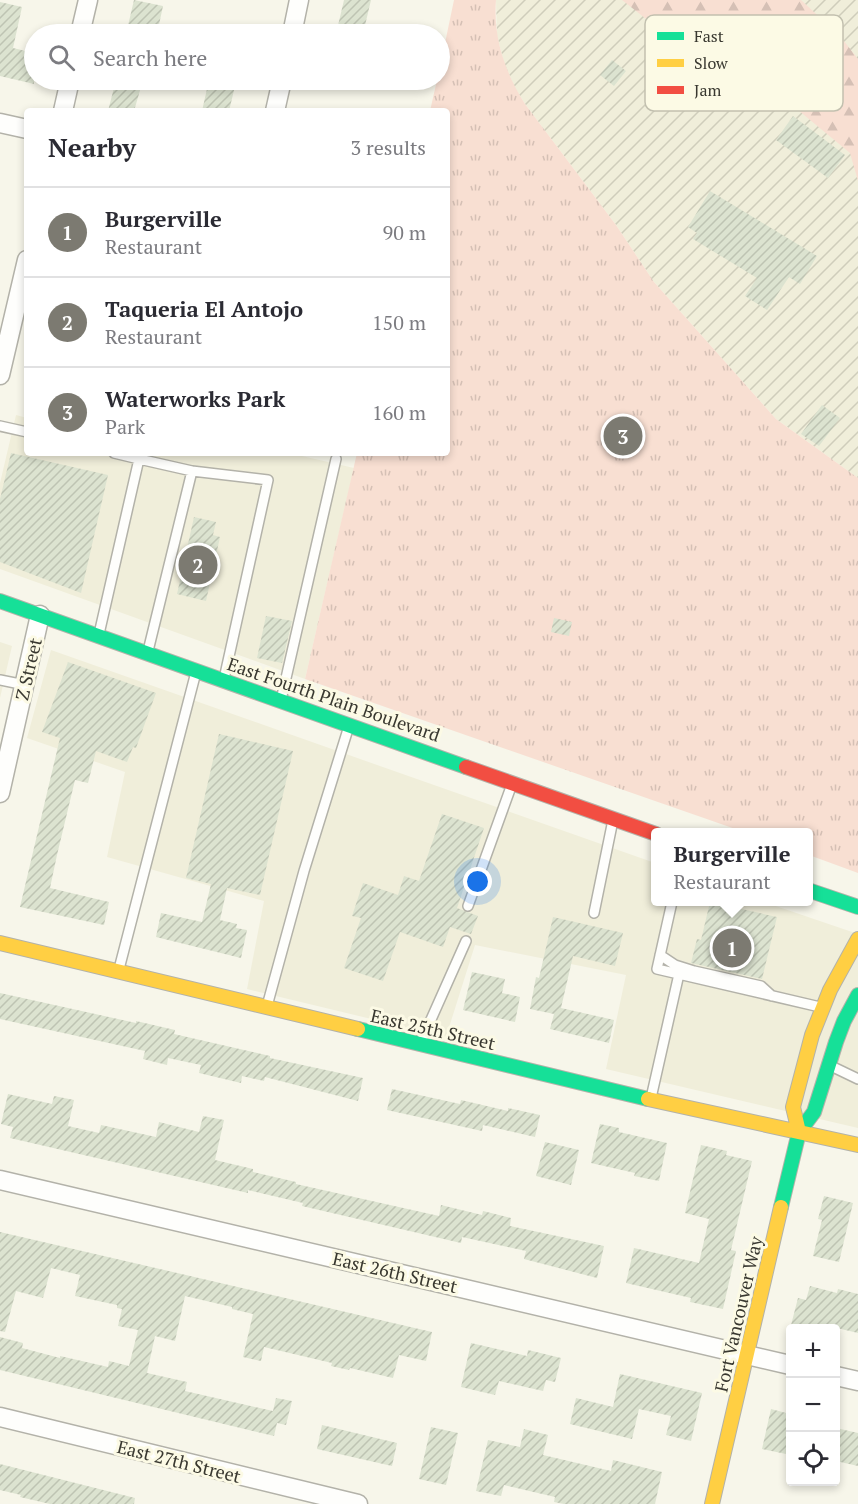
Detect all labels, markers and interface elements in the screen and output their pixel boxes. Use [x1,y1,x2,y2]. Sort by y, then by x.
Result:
legend [645,15,843,111]
search box [24,24,450,90]
text: Fast [694,25,724,47]
icon: search [45,41,78,74]
text: Search here [93,43,207,72]
text: Slow [694,52,728,74]
text: Jam [694,79,722,101]
text: Nearby [48,130,136,164]
text: 3 results [351,134,426,161]
text: Burgerville [105,204,222,233]
text: 1 [62,219,73,246]
text: 90 m [383,219,426,246]
text: Restaurant [105,233,202,260]
text: Taqueria El Antojo [105,294,303,323]
text: 2 [62,309,73,336]
text: 150 m [372,309,426,336]
text: Restaurant [105,323,202,350]
text: Waterworks Park [105,384,285,413]
text: 3 [62,399,73,426]
text: 160 m [372,399,426,426]
text: Park [105,413,145,440]
pin: 3 [604,414,642,458]
pin: 2 [178,542,218,588]
street label: Z Street [9,635,47,703]
street label: East Fourth Plain Boulevard [224,651,444,747]
popup [651,828,813,906]
text: Burgerville [674,839,790,868]
your location [463,867,492,896]
text: Restaurant [674,868,771,895]
pin: 1 [712,926,752,970]
street label: East 25th Street [368,1003,498,1055]
street label: Fort Vancouver Way [708,1233,768,1394]
street label: East 26th Street [330,1246,460,1298]
map controls [786,1324,840,1486]
button: + [786,1324,840,1378]
button: − [786,1378,840,1432]
button: locate [786,1432,840,1486]
street label: East 27th Street [115,1434,244,1488]

